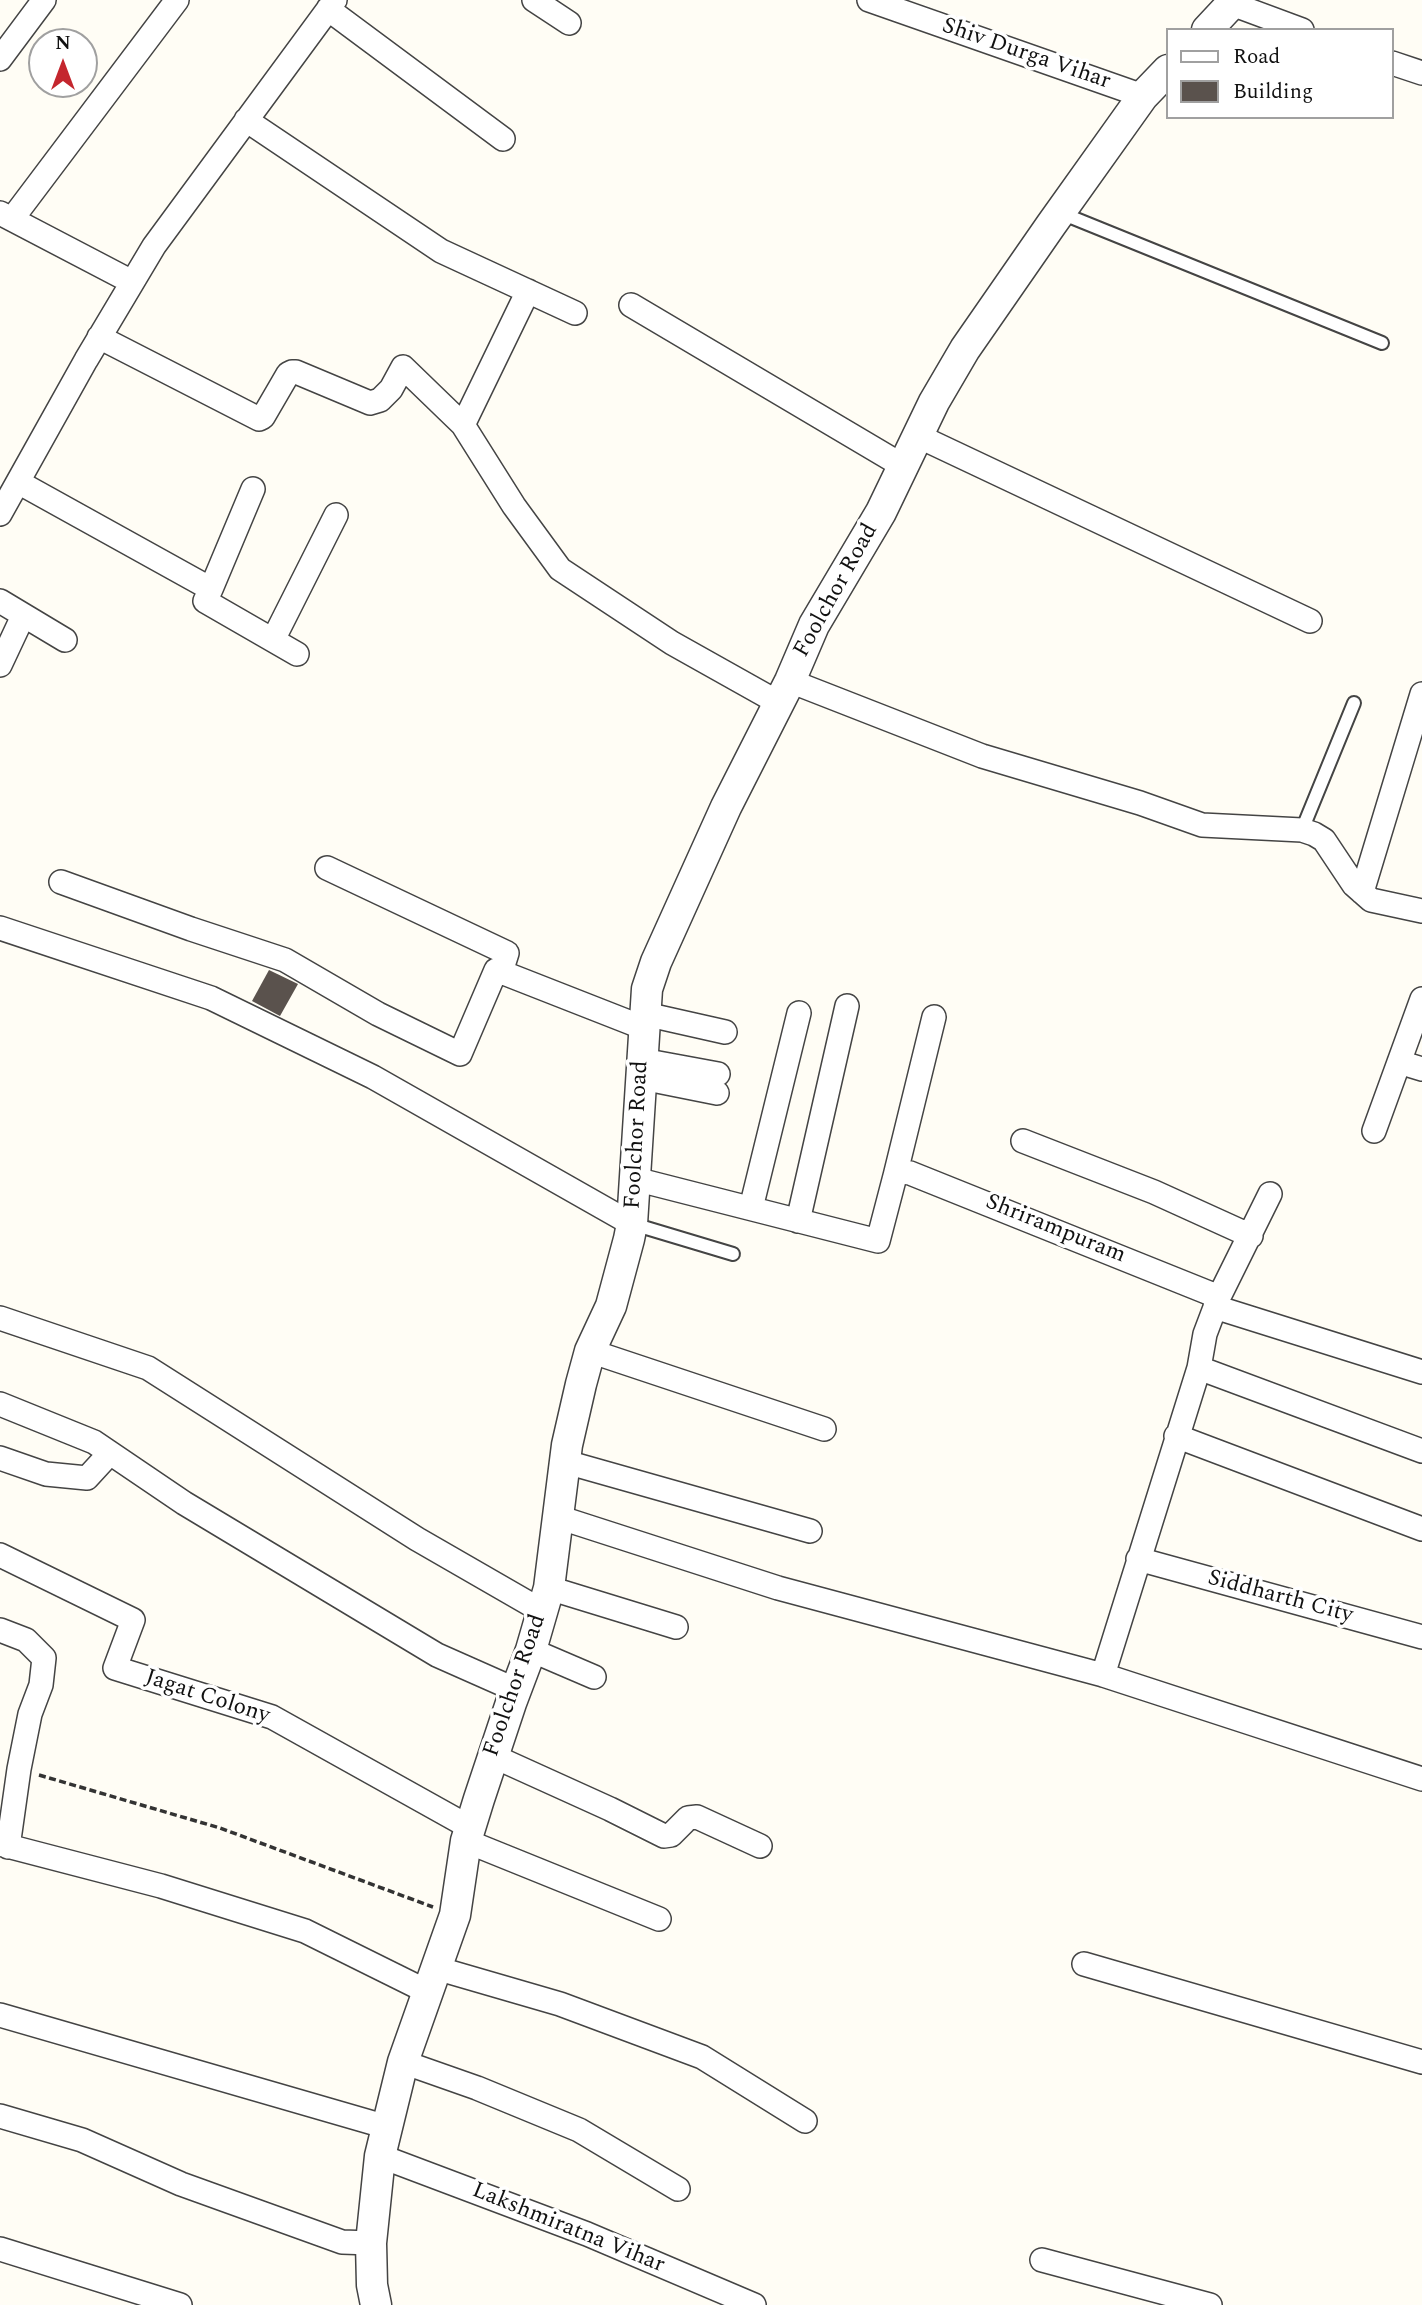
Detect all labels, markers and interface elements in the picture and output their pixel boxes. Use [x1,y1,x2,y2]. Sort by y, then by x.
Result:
street label: Shiv Durga Vihar [938,13,1114,97]
north arrow [28,28,98,98]
legend [1166,28,1394,119]
text: N [55,29,71,58]
text: Road [1233,41,1280,73]
text: Building [1233,76,1313,108]
street label: Foolchor Road [789,519,885,663]
street label: Foolchor Road [620,1060,656,1210]
street label: Shrirampuram [981,1189,1129,1271]
street label: Siddharth City [1204,1565,1356,1631]
street label: Foolchor Road [479,1611,553,1761]
street label: Jagat Colony [141,1665,273,1731]
street label: Lakshmiratna Vihar [468,2178,668,2280]

